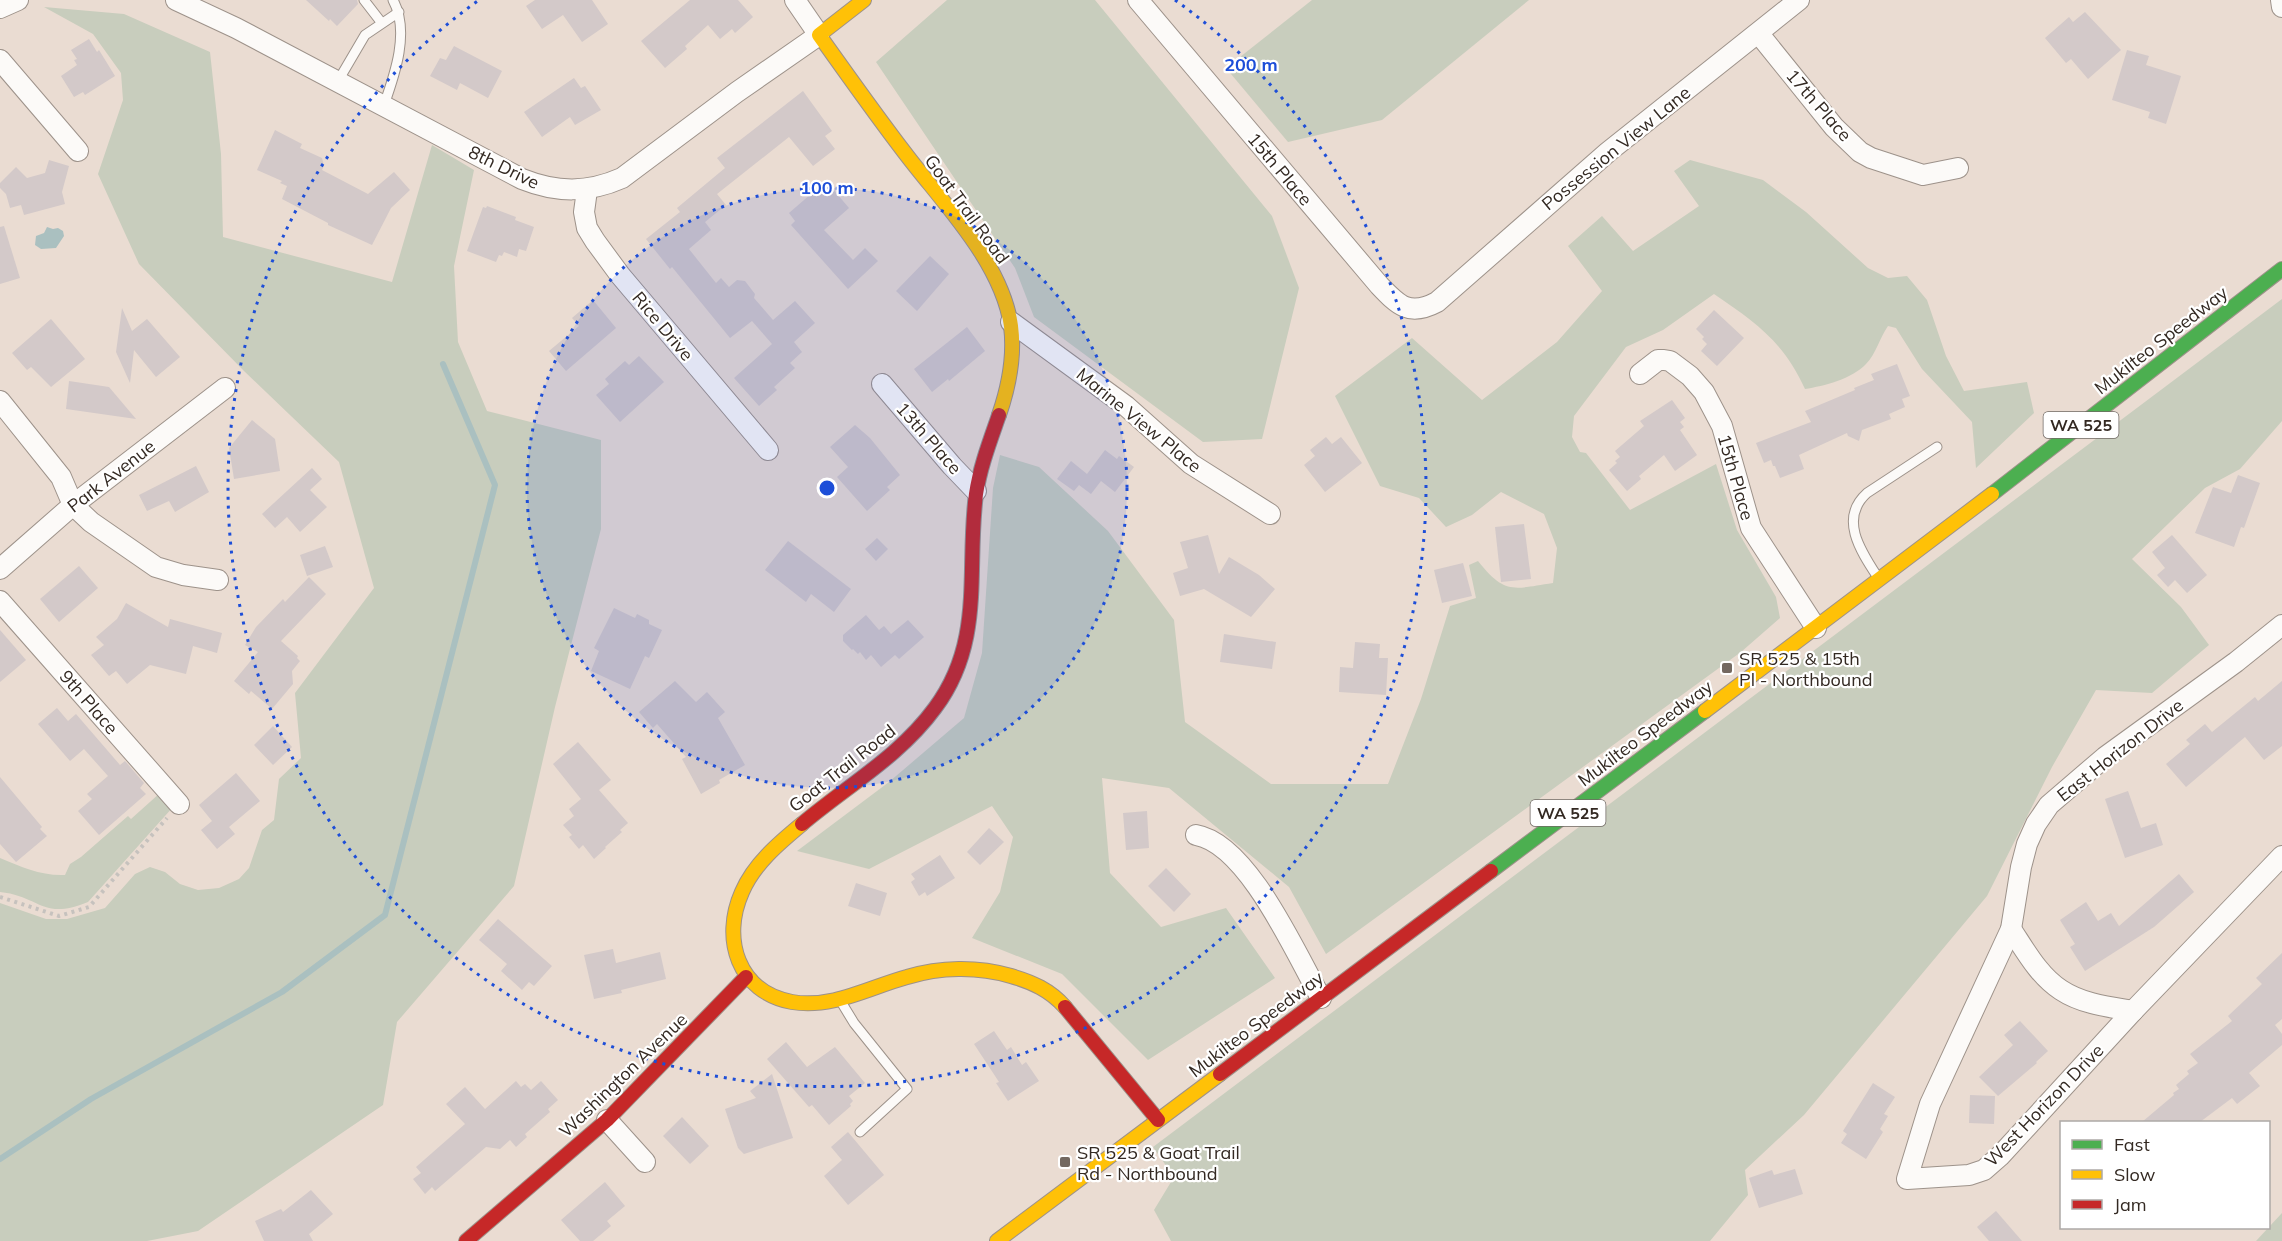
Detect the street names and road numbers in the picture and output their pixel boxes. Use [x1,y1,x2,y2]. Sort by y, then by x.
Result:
street label: 17th Place [1781,64,1857,146]
street label: Possession View Lane [1537,81,1695,215]
street label: 15th Place [1243,128,1317,210]
street label: 8th Drive [465,140,543,194]
street label: Goat Trail Road [920,150,1014,268]
street label: Mukilteo Speedway [2090,281,2233,399]
street label: Rice Drive [627,287,699,365]
street label: Marine View Place [1072,363,1206,477]
street label: 13th Place [891,397,967,479]
road number: WA 525 [2044,412,2118,438]
street label: 15th Place [1713,431,1759,523]
street label: Park Avenue [62,435,160,517]
street label: 9th Place [55,665,123,739]
street label: Mukilteo Speedway [1573,675,1717,791]
street label: East Horizon Drive [2052,693,2188,807]
street label: Goat Trail Road [784,719,900,817]
road number: WA 525 [1530,800,1606,826]
street label: Mukilteo Speedway [1184,966,1328,1082]
street label: Washington Avenue [554,1008,692,1142]
street label: West Horizon Drive [1980,1039,2108,1171]

